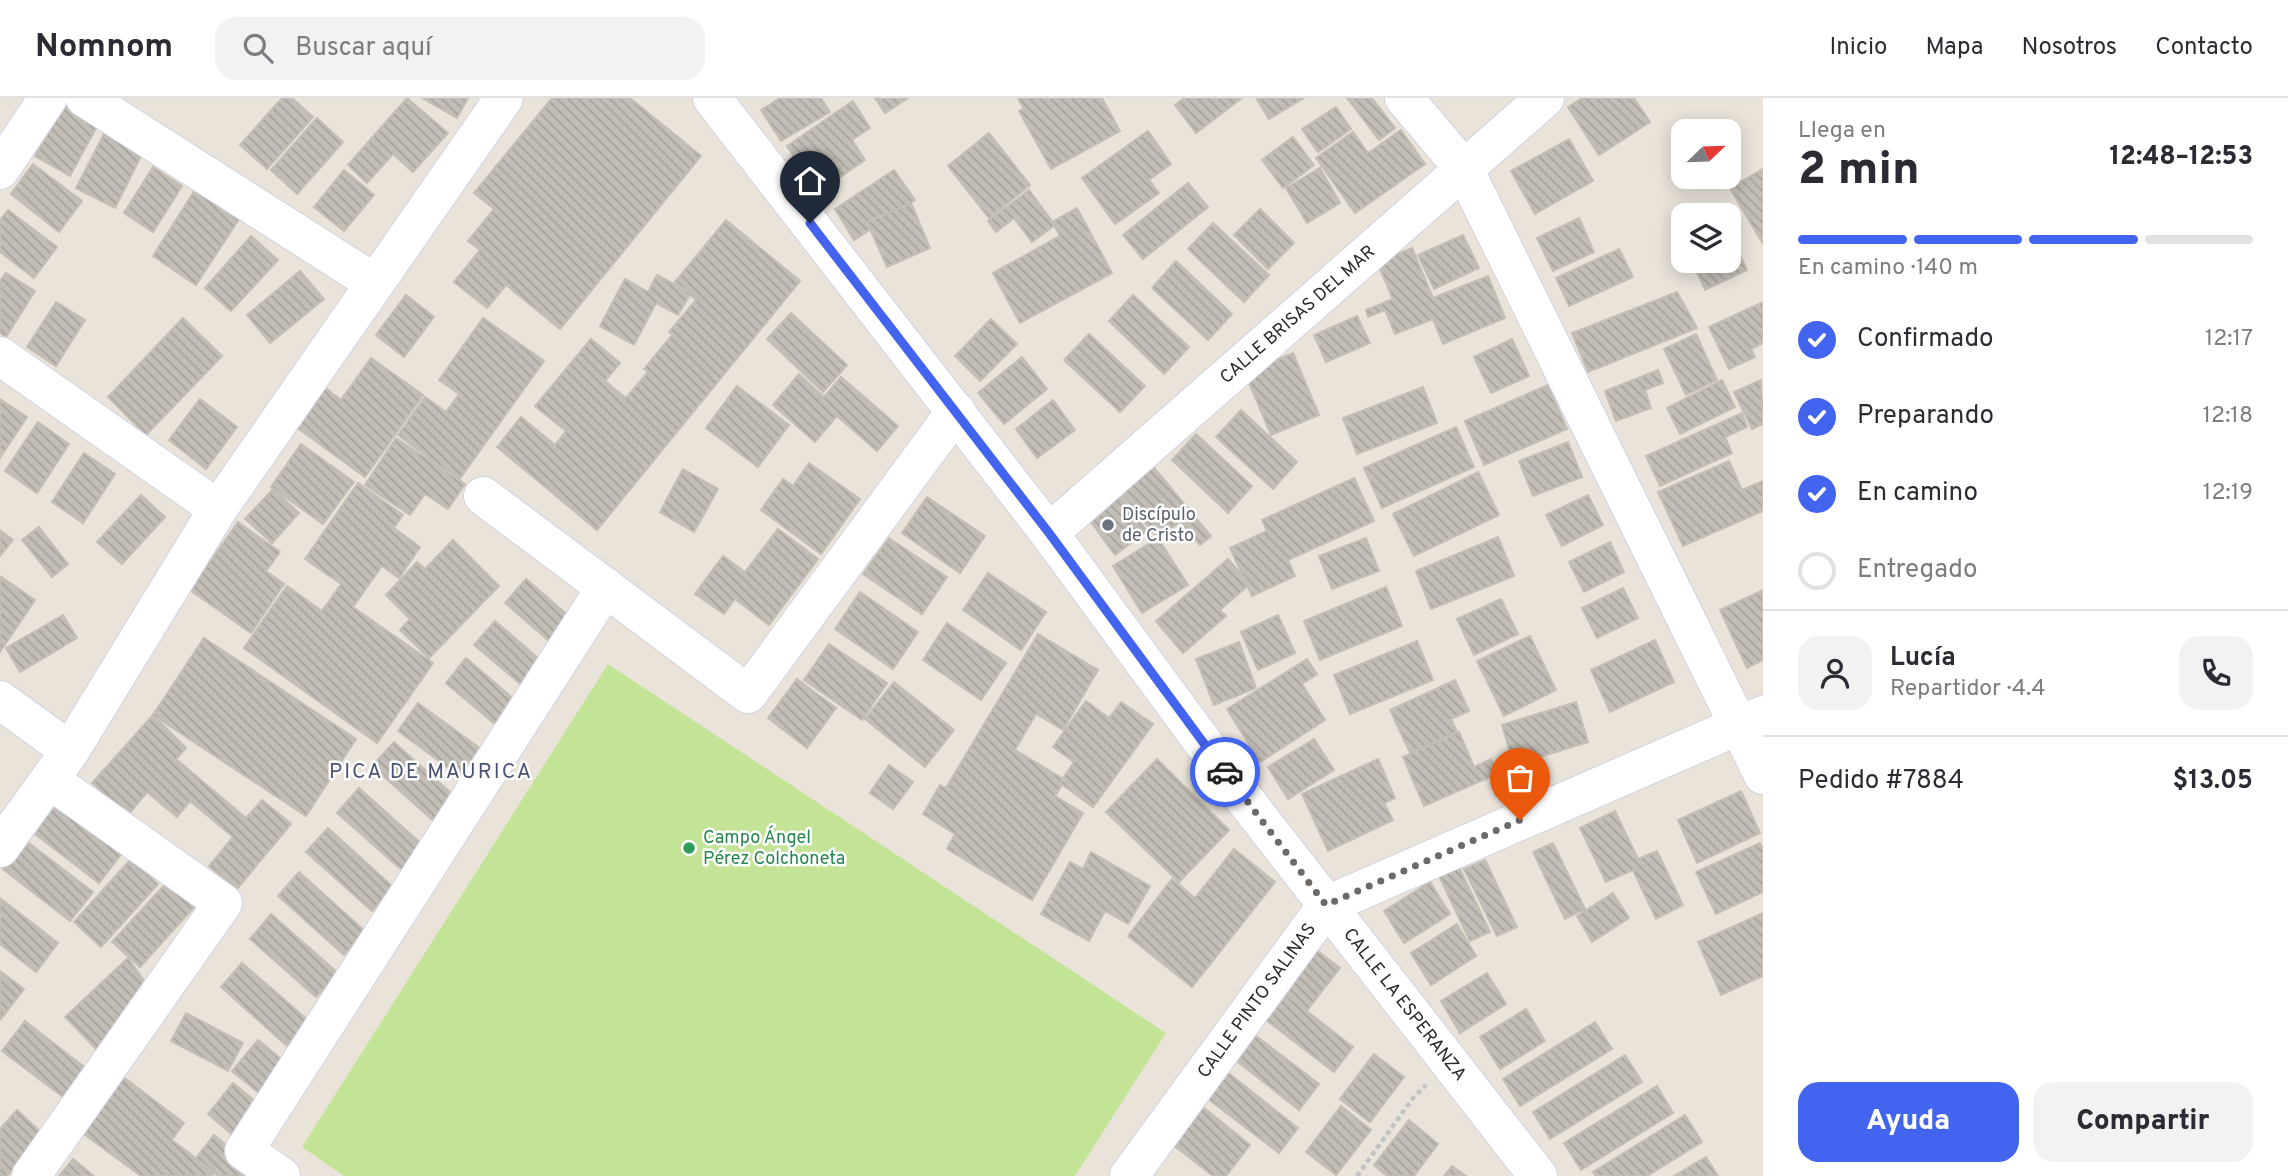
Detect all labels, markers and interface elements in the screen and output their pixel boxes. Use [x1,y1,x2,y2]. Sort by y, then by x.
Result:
search box [215,17,705,80]
text: Nomnom [35,27,173,69]
icon: search [239,29,277,67]
text: Buscar aquí [295,32,432,65]
text: Inicio [1830,33,1887,63]
text: Mapa [1925,33,1984,63]
text: Nosotros [2022,33,2117,63]
text: Contacto [2155,33,2253,63]
text: Llega en [1798,117,1886,146]
north arrow [1671,119,1741,189]
map controls [1671,119,1741,273]
text: 12:48–12:53 [2109,141,2253,174]
text: 2 min [1798,142,1920,201]
pin [780,151,840,223]
icon: home [791,162,829,200]
button: layers [1671,203,1741,273]
street label: CALLE BRISAS DEL MAR [1215,240,1380,389]
text: En camino · 140 m [1798,254,1978,283]
icon: check [1798,321,1836,359]
text: Confirmado [1857,323,1994,356]
text: 12:17 [2205,325,2253,354]
icon: check [1798,398,1836,436]
text: Preparando [1857,400,1994,433]
text: 12:18 [2203,402,2253,431]
icon: check [1798,475,1836,513]
text: En camino [1857,477,1978,510]
text: 12:19 [2203,479,2253,508]
place label: Discípulo de Cristo [1122,504,1196,548]
marker: Discípulo de Cristo [1100,517,1116,533]
text: Entregado [1857,554,1977,587]
button: person [1798,636,1872,710]
button: phone [2179,636,2253,710]
text: Lucía [1890,642,1956,675]
text: Repartidor · 4.4 [1890,675,2046,704]
courier [1190,737,1260,807]
pin [1490,748,1550,820]
icon: car [1206,753,1244,791]
district label: PICA DE MAURICA [329,759,533,786]
icon: bag [1501,759,1539,797]
text: Pedido #7884 [1798,765,1964,798]
text: $13.05 [2173,765,2253,798]
place label: Campo Ángel Pérez Colchoneta [703,825,845,871]
marker: Campo Ángel Pérez Colchoneta [681,840,697,856]
street label: CALLE PINTO SALINAS [1193,919,1321,1083]
street label: CALLE LA ESPERANZA [1338,924,1471,1086]
button: Ayuda [1798,1082,2019,1162]
button: Compartir [2033,1082,2253,1162]

